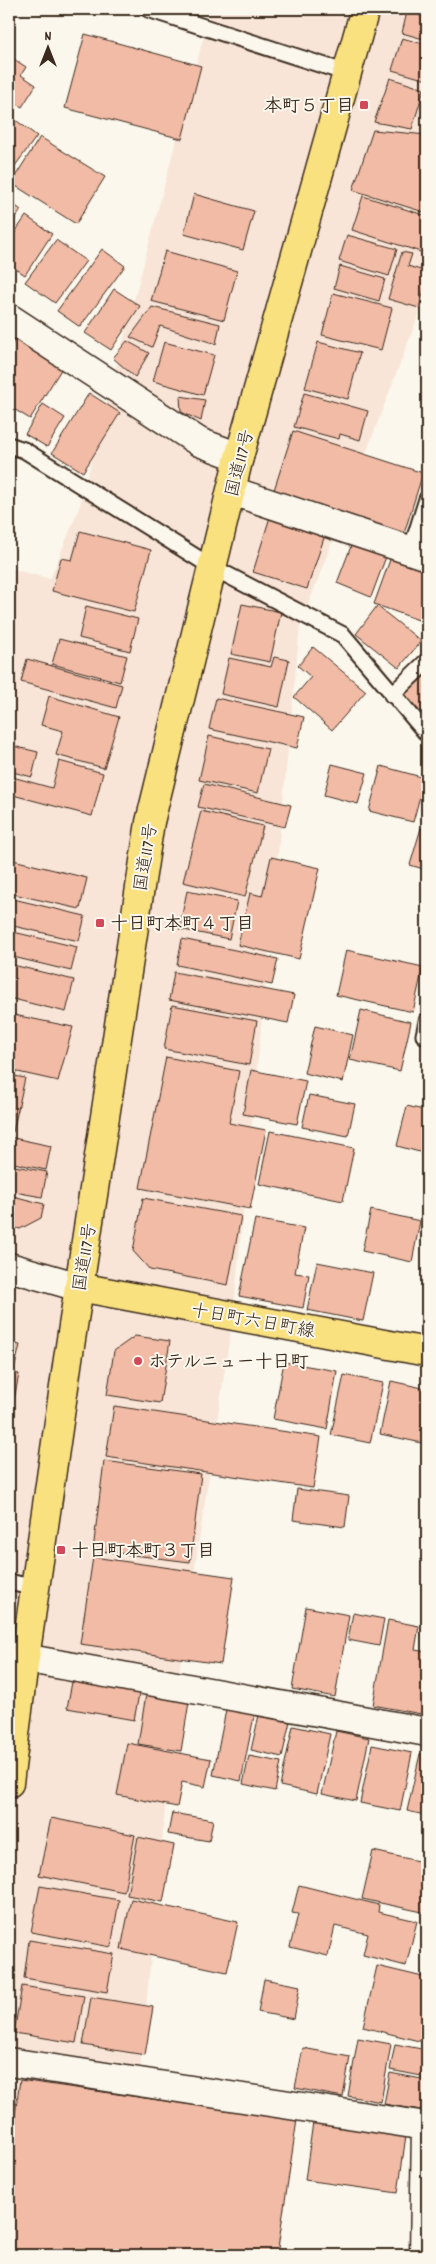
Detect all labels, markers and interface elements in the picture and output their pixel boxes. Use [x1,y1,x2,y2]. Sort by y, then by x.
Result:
north arrow [22,22,72,72]
text: N [45,27,52,47]
place label: 本町５丁目 [264,95,354,120]
marker: 本町５丁目 [358,99,370,111]
street label: 国道117号 [221,427,262,500]
street label: 国道117号 [130,821,165,893]
place label: 十日町本町４丁目 [110,913,254,938]
marker: 十日町本町４丁目 [94,917,106,929]
street label: 国道117号 [69,1221,104,1293]
street label: 十日町六日町線 [188,1299,317,1346]
place label: ホテルニュー十日町 [148,1351,309,1376]
marker: ホテルニュー十日町 [132,1355,144,1367]
place label: 十日町本町３丁目 [71,1540,215,1565]
marker: 十日町本町３丁目 [55,1544,67,1556]

